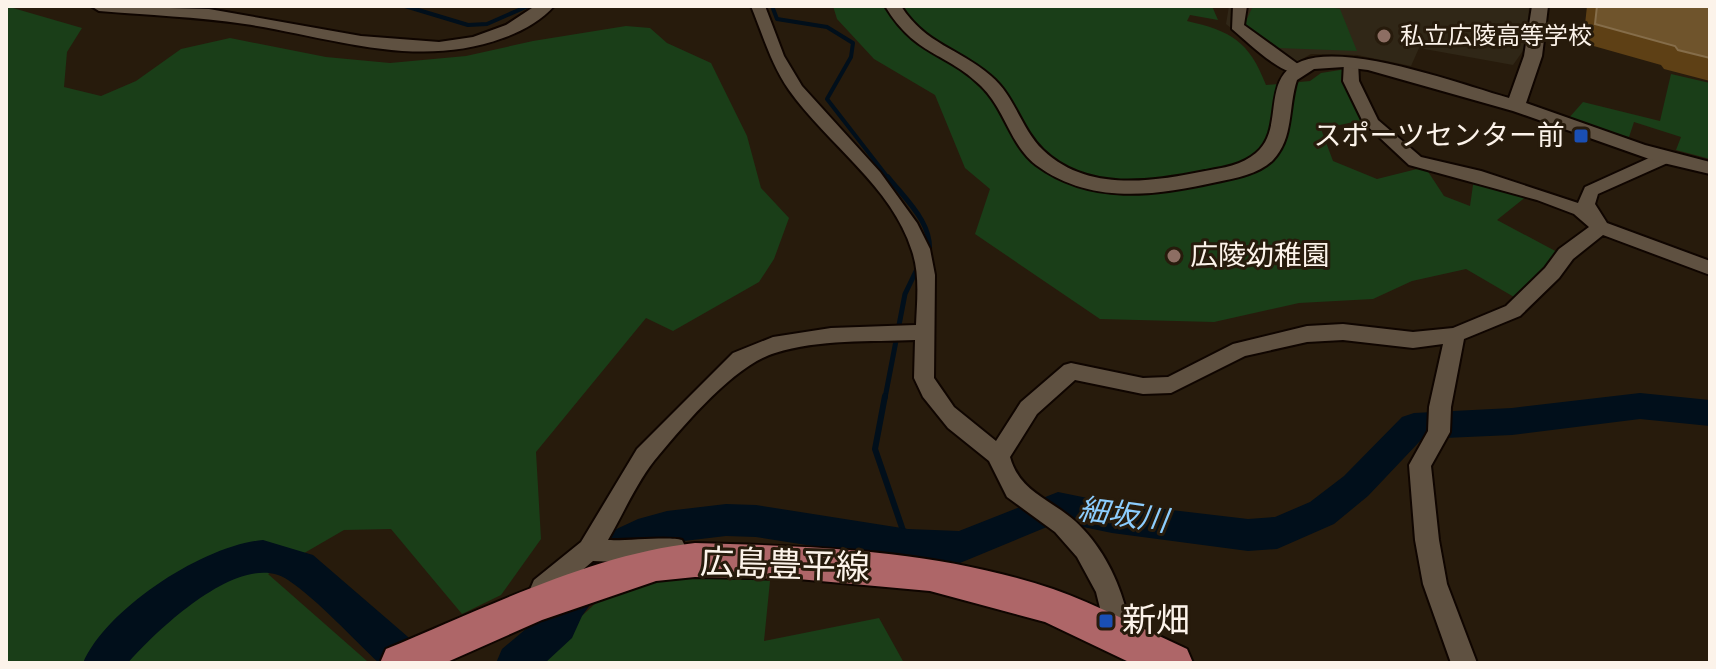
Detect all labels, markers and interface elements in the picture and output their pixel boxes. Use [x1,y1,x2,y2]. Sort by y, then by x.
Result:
place label: 私立広陵高等学校 [1400,22,1592,51]
marker: 私立広陵高等学校 [1375,27,1393,45]
place label: スポーツセンター前 [1314,120,1565,153]
marker: スポーツセンター前 [1572,127,1590,145]
place label: 広陵幼稚園 [1190,240,1330,273]
marker: 広陵幼稚園 [1165,247,1183,265]
water label: 細坂川 [1076,492,1173,541]
street label: 広島豊平線 [699,543,871,589]
place label: 新畑 [1122,601,1190,642]
marker: 新畑 [1097,612,1115,630]

